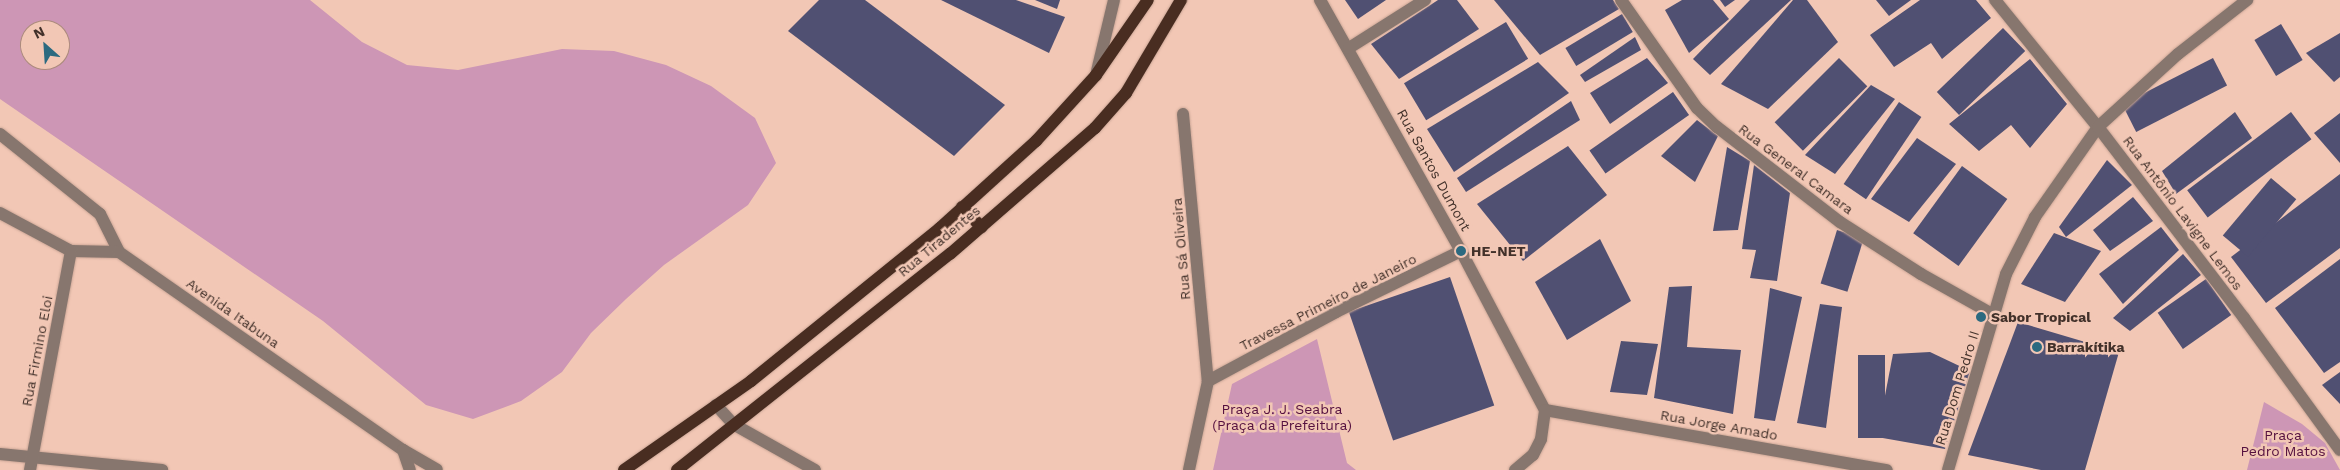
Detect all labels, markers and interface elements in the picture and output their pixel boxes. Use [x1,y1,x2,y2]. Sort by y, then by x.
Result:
north arrow [20,20,70,70]
text: N [31,23,47,42]
street label: Rua Santos Dumont [1393,106,1475,234]
street label: Rua General Camara [1735,120,1857,218]
street label: Rua Antônio Lavigne Lemos [2119,132,2247,294]
street label: Rua Sá Oliveira [1168,197,1194,301]
street label: Rua Tiradentes [894,202,984,280]
place label: HE-NET [1471,243,1526,259]
marker: HE-NET [1455,245,1467,257]
street label: Travessa Primeiro de Janeiro [1236,250,1420,354]
street label: Avenida Itabuna [183,275,283,351]
street label: Rua Firmino Eloi [18,294,56,408]
place label: Sabor Tropical [1991,309,2091,325]
marker: Sabor Tropical [1975,311,1987,323]
street label: Rua Dom Pedro II [1932,328,1982,448]
place label: Barrakítika [2047,339,2124,355]
marker: Barrakítika [2031,341,2043,353]
park label: Praça J. J. Seabra (Praça da Prefeitura) [1212,401,1352,434]
street label: Rua Jorge Amado [1658,406,1780,444]
park label: Praça Pedro Matos [2240,427,2326,460]

